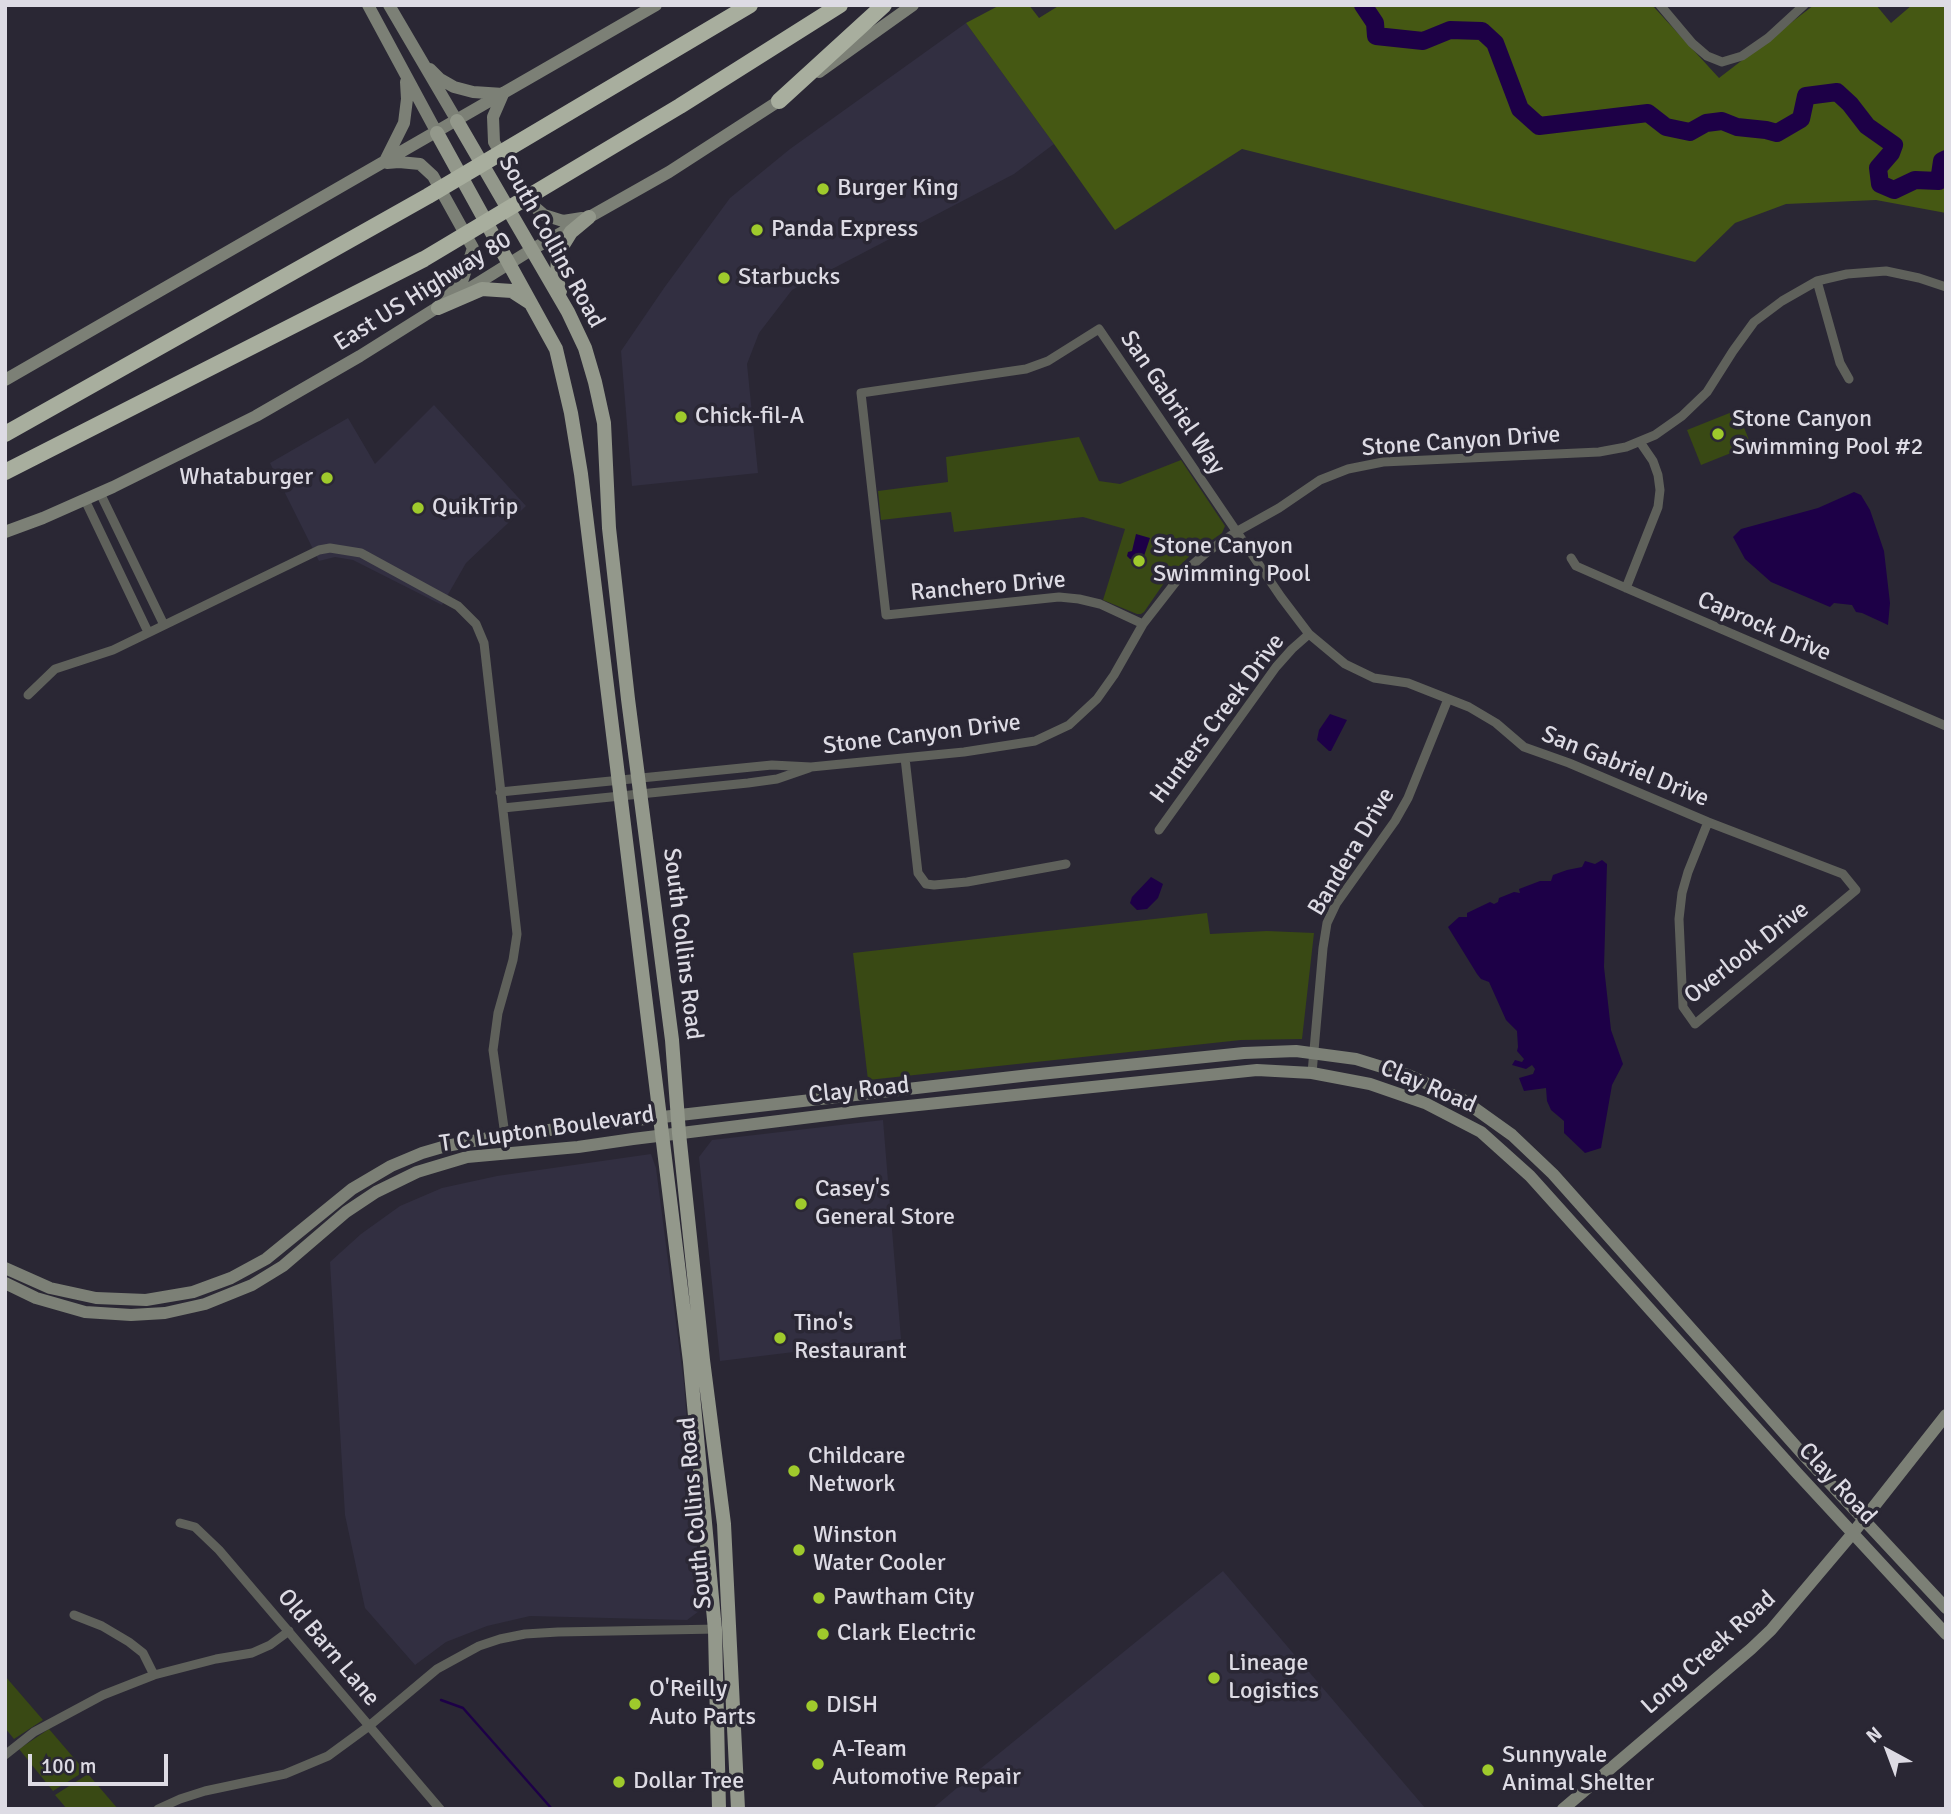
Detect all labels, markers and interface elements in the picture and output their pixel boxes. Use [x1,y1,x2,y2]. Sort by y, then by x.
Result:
street label: South Collins Road [492,151,610,333]
place label: Burger King [837,175,959,203]
marker: Burger King [815,181,831,197]
place label: Panda Express [771,216,918,244]
marker: Panda Express [749,222,765,238]
street label: East US Highway 80 [329,226,517,358]
place label: Starbucks [738,264,840,292]
marker: Starbucks [716,270,732,286]
street label: San Gabriel Way [1113,326,1231,480]
place label: Chick-fil-A [695,403,804,431]
place label: Stone Canyon Swimming Pool #2 [1732,406,1924,462]
marker: Chick-fil-A [673,409,689,425]
street label: Stone Canyon Drive [1361,421,1561,463]
marker: Stone Canyon Swimming Pool #2 [1710,426,1726,442]
place label: Whataburger [179,464,313,492]
marker: Whataburger [319,470,335,486]
place label: QuikTrip [432,494,518,522]
marker: QuikTrip [410,500,426,516]
place label: Stone Canyon Swimming Pool [1153,533,1311,589]
marker: Stone Canyon Swimming Pool [1131,553,1147,569]
street label: Ranchero Drive [909,566,1067,608]
street label: Caprock Drive [1693,586,1835,668]
street label: Hunters Creek Drive [1145,628,1291,810]
street label: Stone Canyon Drive [821,709,1023,761]
street label: San Gabriel Drive [1537,720,1713,814]
street label: Bandera Drive [1302,783,1402,921]
street label: South Collins Road [656,846,708,1042]
street label: Overlook Drive [1679,895,1815,1011]
street label: Clay Road [1376,1054,1480,1120]
street label: Clay Road [807,1071,911,1111]
street label: T C Lupton Boulevard [438,1101,656,1159]
place label: Casey's General Store [815,1176,955,1232]
marker: Casey's General Store [793,1196,809,1212]
place label: Tino's Restaurant [794,1310,907,1366]
marker: Tino's Restaurant [772,1330,788,1346]
street label: South Collins Road [673,1416,719,1610]
street label: Clay Road [1792,1437,1882,1531]
place label: Childcare Network [808,1443,906,1499]
marker: Childcare Network [786,1463,802,1479]
place label: Winston Water Cooler [813,1522,946,1578]
marker: Winston Water Cooler [791,1542,807,1558]
street label: Old Barn Lane [271,1584,385,1712]
place label: Pawtham City [833,1584,974,1612]
street label: Long Creek Road [1636,1585,1782,1721]
marker: Pawtham City [811,1590,827,1606]
place label: Clark Electric [837,1620,976,1648]
marker: Clark Electric [815,1626,831,1642]
place label: Lineage Logistics [1228,1650,1319,1706]
marker: Lineage Logistics [1206,1670,1222,1686]
place label: O'Reilly Auto Parts [649,1676,756,1732]
place label: DISH [826,1692,878,1720]
marker: O'Reilly Auto Parts [627,1696,643,1712]
marker: DISH [804,1698,820,1714]
north arrow [1853,1716,1923,1786]
text: N [1861,1722,1887,1749]
place label: A-Team Automotive Repair [832,1736,1021,1792]
scale bar [32,1741,172,1785]
place label: Sunnyvale Animal Shelter [1502,1742,1654,1798]
text: 100 m [41,1753,96,1779]
marker: A-Team Automotive Repair [810,1756,826,1772]
marker: Sunnyvale Animal Shelter [1480,1762,1496,1778]
place label: Dollar Tree [633,1768,744,1796]
marker: Dollar Tree [611,1774,627,1790]

